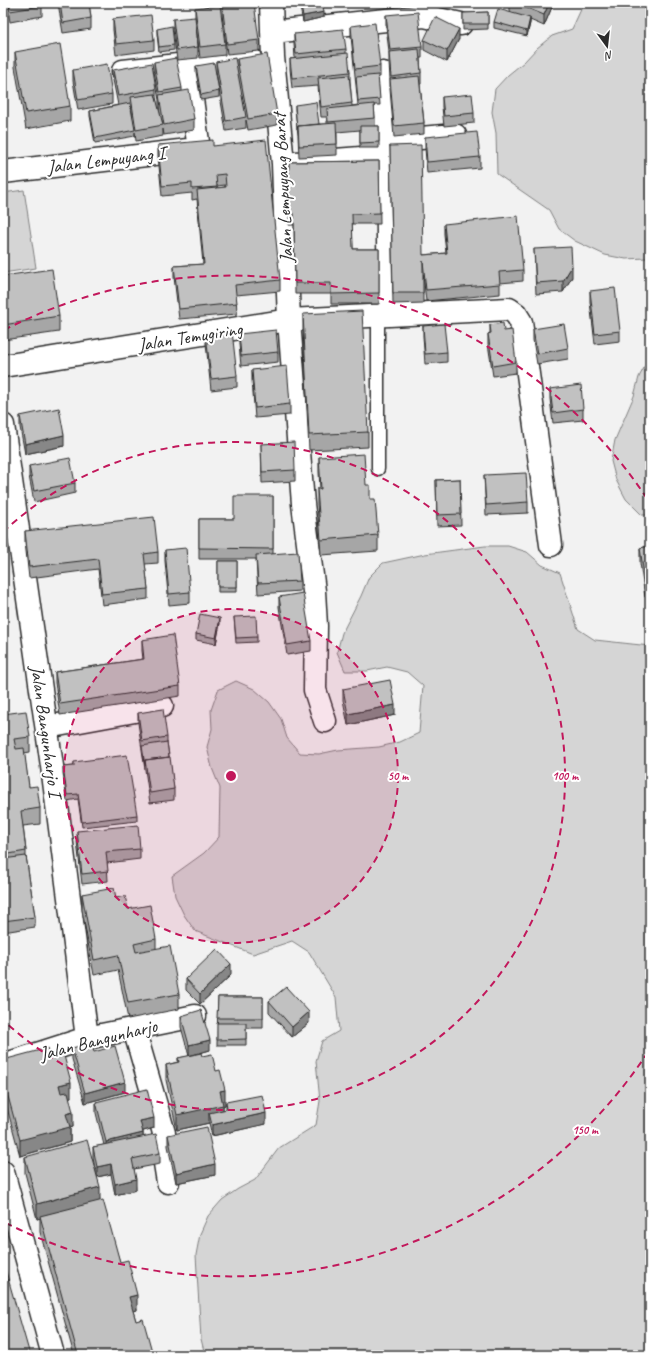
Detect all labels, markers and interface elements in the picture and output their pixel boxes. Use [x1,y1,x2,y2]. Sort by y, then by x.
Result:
north arrow [587,26,627,66]
text: N [602,48,615,64]
street label: Jalan Lempuyang Barat [267,110,299,264]
street label: Jalan Lempuyang I [45,140,171,179]
street label: Jalan Temugiring [135,317,245,357]
street label: Jalan Bangunharjo I [25,663,68,803]
text: 50 m [388,768,409,784]
text: 100 m [552,768,579,784]
centre of rings [224,769,238,783]
street label: Jalan Bangunharjo [36,1014,161,1066]
text: 150 m [572,1122,599,1138]

